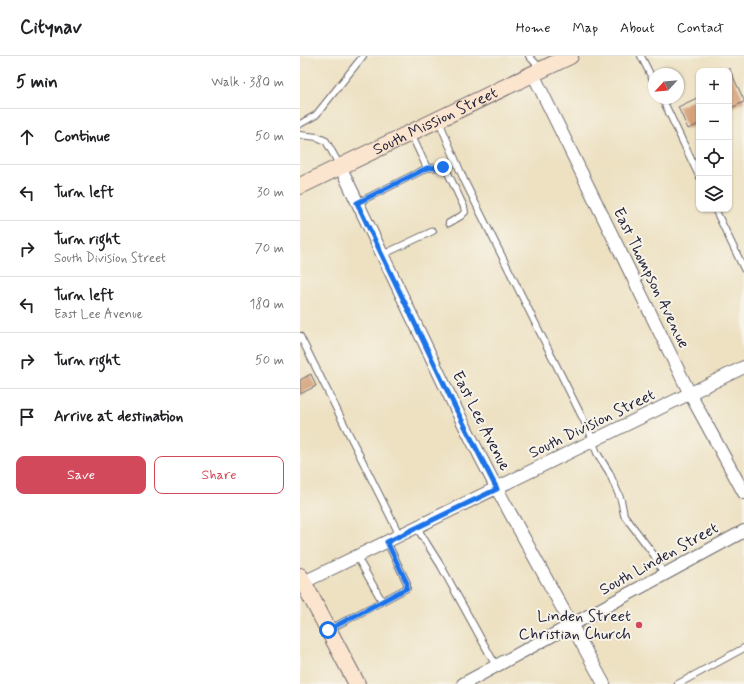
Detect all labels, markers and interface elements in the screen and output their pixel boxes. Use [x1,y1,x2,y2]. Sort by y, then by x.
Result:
text: Citynav [20,15,82,40]
text: Home [516,19,550,37]
text: Map [572,19,598,37]
text: About [620,19,655,37]
text: Contact [677,19,724,37]
north arrow [648,68,684,104]
map controls [696,68,732,212]
button: + [696,68,732,104]
text: 5 min [16,71,58,93]
text: Walk · 380 m [211,74,284,91]
street label: South Mission Street [369,82,501,160]
button: − [696,104,732,140]
icon: ahead [16,126,38,148]
text: Continue [54,127,110,147]
text: 50 m [255,128,284,145]
button: locate [696,140,732,176]
route end [434,158,452,176]
button: layers [696,176,732,212]
icon: left [16,182,38,204]
text: Turn left [54,183,114,203]
text: 30 m [257,184,284,201]
street label: East Thompson Avenue [608,204,694,352]
text: Turn right [54,230,121,250]
icon: right [16,238,38,260]
text: 70 m [255,240,284,257]
text: South Division Street [54,250,166,267]
text: Turn left [54,286,114,306]
icon: left [16,294,38,316]
text: 180 m [249,296,284,313]
text: East Lee Avenue [54,306,143,323]
icon: right [16,350,38,372]
text: Turn right [54,351,121,371]
text: 50 m [255,352,284,369]
street label: East Lee Avenue [447,368,515,475]
street label: South Division Street [525,384,659,464]
icon: arrive [16,406,38,428]
text: Arrive at destination [54,407,183,427]
button: Save [16,456,146,494]
button: Share [154,456,284,494]
street label: South Linden Street [596,518,722,600]
place label: Linden Street Christian Church [519,606,631,645]
marker: Linden Street Christian Church [634,620,644,630]
route start [319,621,337,639]

